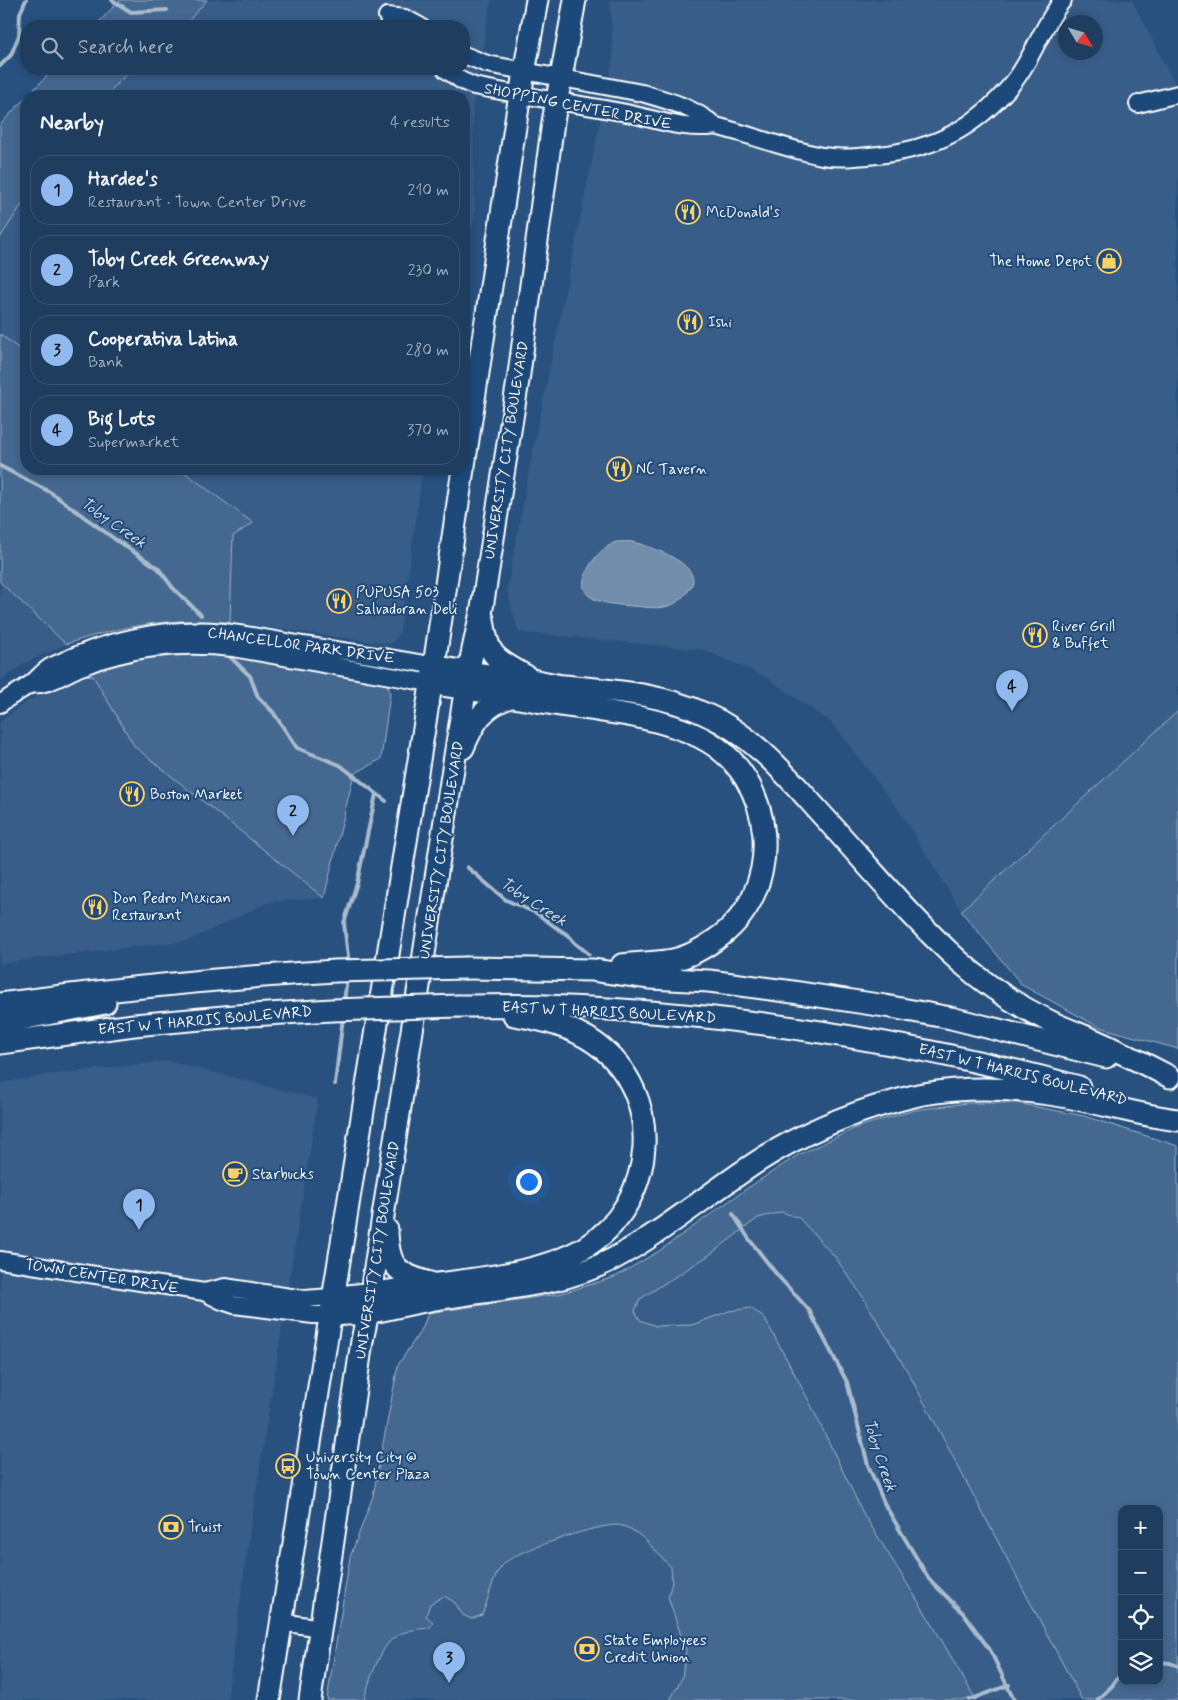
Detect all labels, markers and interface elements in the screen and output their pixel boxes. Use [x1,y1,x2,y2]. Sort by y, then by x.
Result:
north arrow [1058,15,1103,60]
search box [20,20,470,75]
icon: search [38,34,66,62]
text: Search here [78,35,174,60]
street label: SHOPPING CENTER DRIVE [482,79,673,135]
text: Nearby [40,109,104,137]
text: 4 results [390,112,450,133]
text: Hardee's [88,167,158,192]
text: 1 [53,180,61,201]
text: 210 m [408,180,449,201]
text: Restaurant · Town Center Drive [88,192,307,213]
restaurant icon: McDonald's [675,199,701,225]
place label: McDonald's [706,203,780,223]
text: Toby Creek Greenway [88,247,269,272]
shop icon: The Home Depot [1096,248,1122,274]
place label: The Home Depot [989,252,1092,272]
text: 2 [53,260,61,281]
text: 230 m [408,260,449,281]
text: Park [88,272,120,293]
restaurant icon: Ishi [677,309,703,335]
place label: Ishi [708,313,732,333]
text: Cooperativa Latina [88,327,238,352]
text: 3 [53,340,61,361]
text: 280 m [406,340,449,361]
street label: UNIVERSITY CITY BOULEVARD [480,340,534,561]
text: Bank [88,352,123,373]
text: Big Lots [88,407,155,432]
text: 4 [52,420,62,441]
text: 370 m [407,420,449,441]
text: Supermarket [88,432,179,453]
restaurant icon: NC Tavern [606,456,632,482]
place label: NC Tavern [636,460,708,480]
water label: Toby Creek [76,493,150,553]
place label: PUPUSA 503 Salvadoran Deli [356,583,458,620]
restaurant icon: PUPUSA 503 Salvadoran Deli [326,588,352,614]
place label: River Grill & Buffet [1052,617,1115,654]
restaurant icon: River Grill & Buffet [1022,622,1048,648]
street label: CHANCELLOR PARK DRIVE [206,623,396,669]
pin: 4 [996,670,1028,711]
street label: UNIVERSITY CITY BOULEVARD [415,740,469,961]
restaurant icon: Boston Market [119,781,145,807]
place label: Boston Market [150,785,243,805]
pin: 2 [277,795,309,836]
water label: Toby Creek [496,873,571,932]
place label: Don Pedro Mexican Restaurant [112,889,231,926]
restaurant icon: Don Pedro Mexican Restaurant [82,894,108,920]
street label: EAST W T HARRIS BOULEVARD [501,997,717,1029]
street label: EAST W T HARRIS BOULEVARD [97,1002,313,1040]
street label: EAST W T HARRIS BOULEVARD [916,1039,1129,1111]
street label: UNIVERSITY CITY BOULEVARD [351,1140,405,1361]
cafe icon: Starbucks [222,1161,248,1187]
place label: Starbucks [252,1165,314,1185]
your location [516,1169,542,1195]
pin: 1 [123,1189,155,1230]
street label: TOWN CENTER DRIVE [24,1255,180,1299]
water label: Toby Creek [858,1416,901,1495]
place label: University City @ Town Center Plaza [306,1448,430,1485]
bus stop icon: University City @ Town Center Plaza [275,1453,301,1479]
map controls [1118,1505,1163,1685]
button: + [1118,1505,1163,1550]
bank icon: Truist [158,1514,184,1540]
place label: Truist [188,1518,223,1538]
button: − [1118,1550,1163,1595]
button: locate [1118,1595,1163,1640]
place label: State Employees Credit Union [604,1631,707,1668]
bank icon: State Employees Credit Union [574,1636,600,1662]
button: layers [1118,1640,1163,1685]
pin: 3 [433,1642,465,1683]

